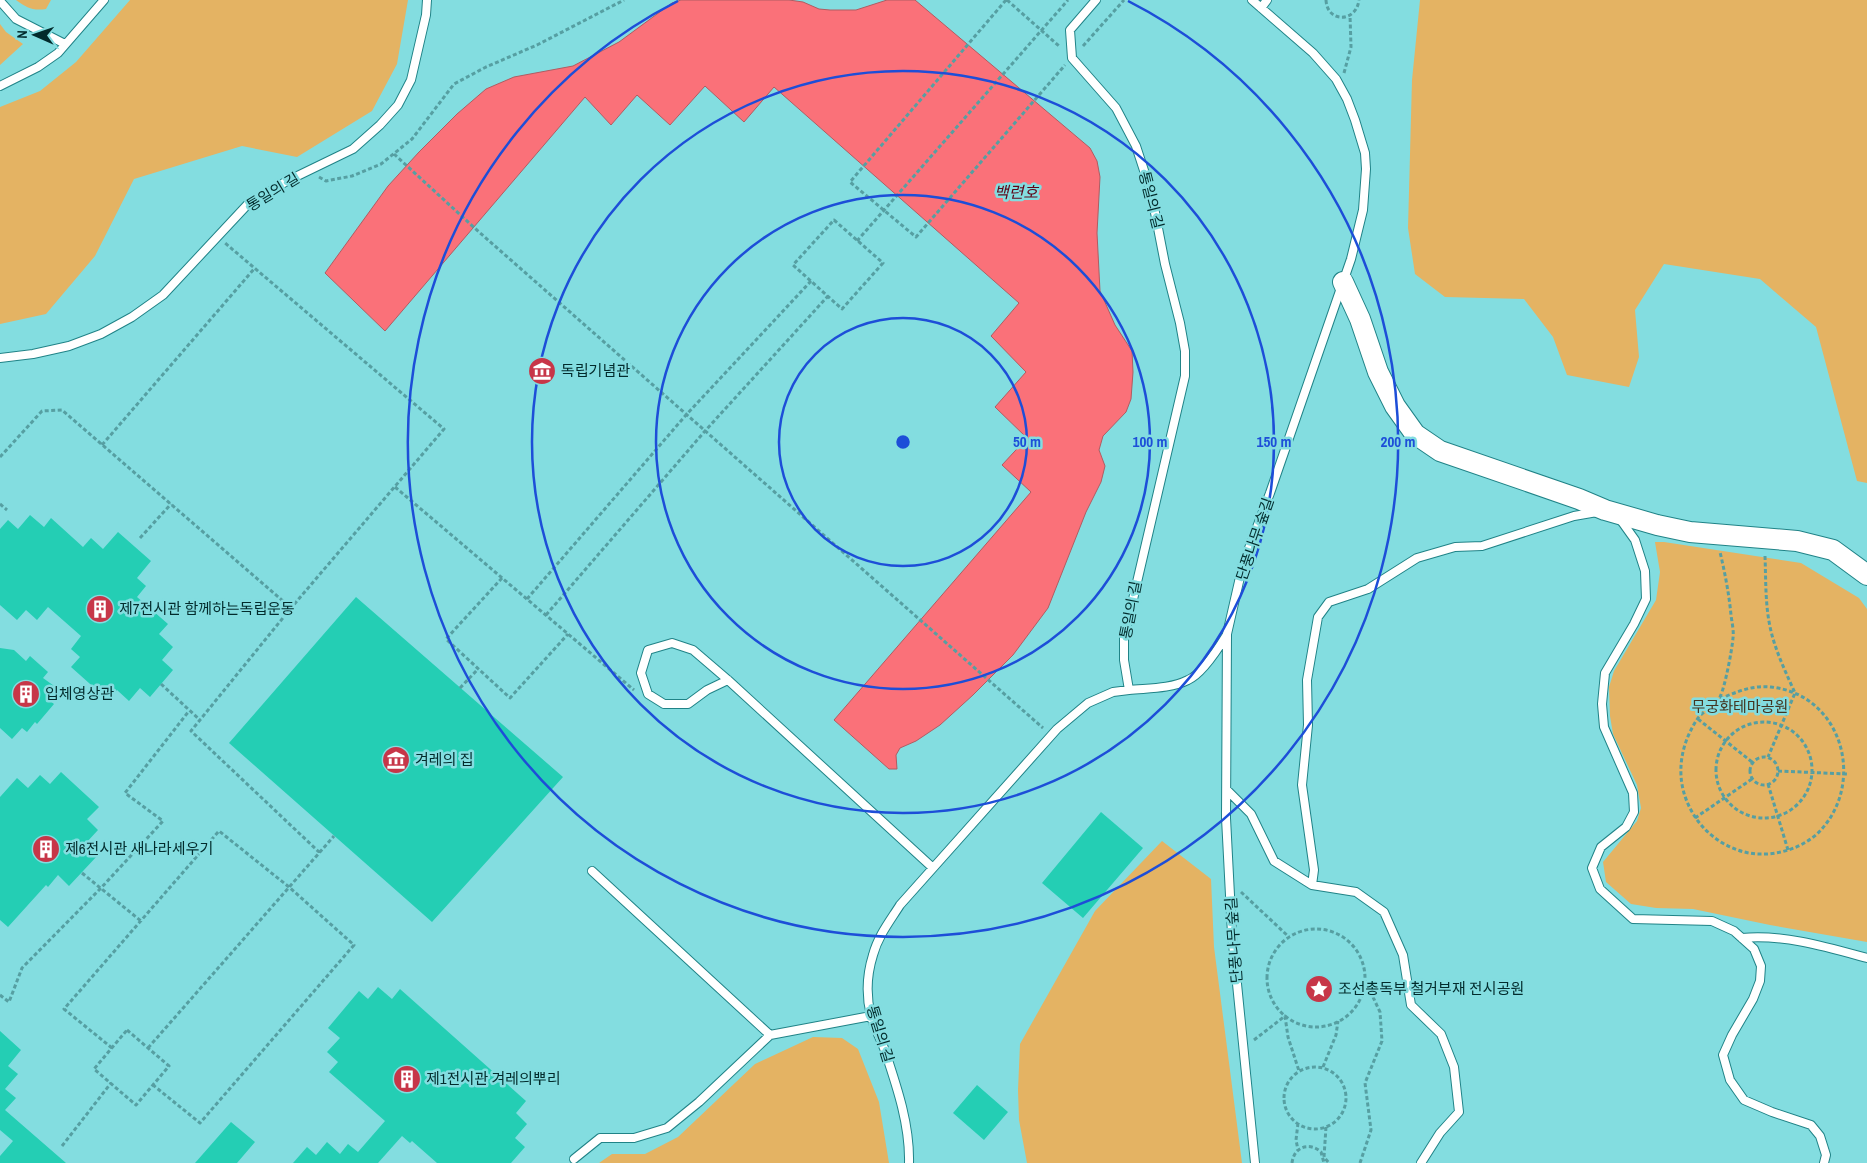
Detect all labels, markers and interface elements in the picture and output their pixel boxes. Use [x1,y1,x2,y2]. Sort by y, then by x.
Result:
north arrow [10,10,60,60]
text: N [13,30,31,39]
street label: 통일의 길 [242,167,303,216]
street label: 통일의 길 [1134,169,1169,231]
water label: 백련호 [994,181,1039,203]
museum icon: 독립기념관 [527,356,557,386]
place label: 독립기념관 [561,360,630,381]
text: 50 m [1013,431,1041,452]
text: 100 m [1133,431,1167,452]
text: 150 m [1257,431,1291,452]
text: 200 m [1381,431,1415,452]
centre of rings [894,433,912,451]
street label: 단풍나무 숲길 [1231,495,1278,583]
street label: 통일의 길 [1115,579,1146,641]
building icon: 제7전시관 함께하는독립운동 [85,594,115,624]
place label: 제7전시관 함께하는독립운동 [119,598,295,619]
building icon: 입체영상관 [11,679,41,709]
place label: 입체영상관 [45,683,114,704]
park label: 무궁화테마공원 [1692,696,1788,717]
museum icon: 겨레의 집 [381,745,411,775]
place label: 겨레의 집 [415,749,474,770]
building icon: 제6전시관 새나라세우기 [31,834,61,864]
place label: 제6전시관 새나라세우기 [65,838,213,859]
street label: 단풍나무 숲길 [1220,896,1247,984]
place icon: 조선총독부 철거부재 전시공원 [1304,974,1334,1004]
place label: 조선총독부 철거부재 전시공원 [1338,978,1524,999]
street label: 통일의 길 [862,1003,899,1065]
building icon: 제1전시관 겨레의뿌리 [392,1064,422,1094]
place label: 제1전시관 겨레의뿌리 [426,1068,560,1089]

